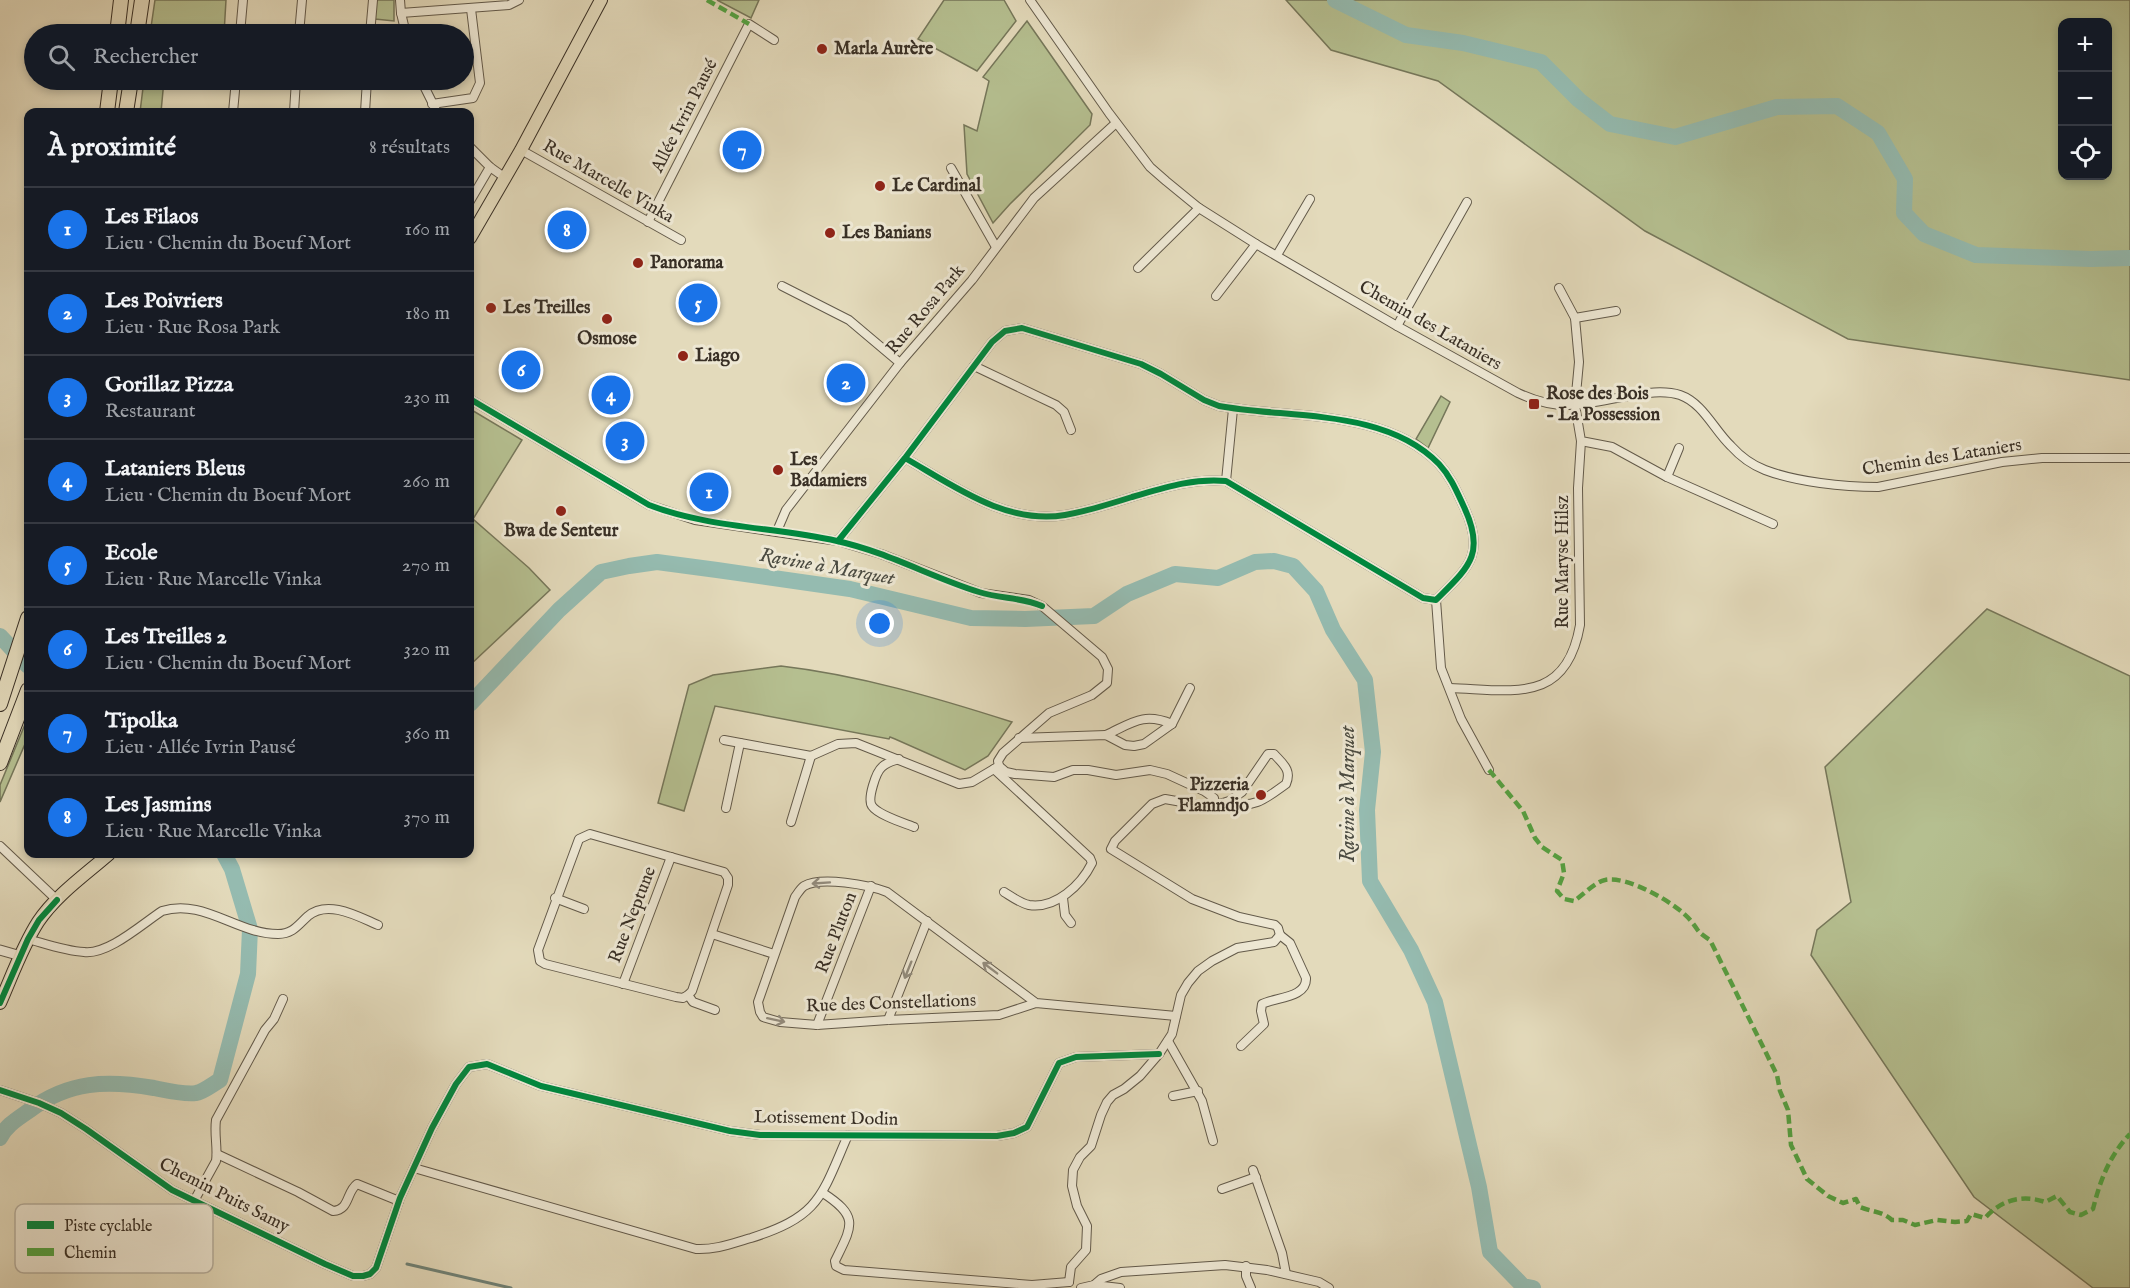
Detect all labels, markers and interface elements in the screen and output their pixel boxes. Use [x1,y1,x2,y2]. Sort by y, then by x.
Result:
map controls [2058,18,2112,180]
button: + [2058,18,2112,72]
search box [24,24,474,90]
place label: Marla Aurère [834,38,934,61]
icon: search [45,41,78,74]
marker: Marla Aurère [815,42,829,56]
text: Rechercher [93,43,198,71]
street label: Allée Ivrin Pausé [646,55,724,178]
button: − [2058,72,2112,126]
button: locate [2058,126,2112,180]
pin: 7 [722,128,762,172]
text: À proximité [48,131,176,164]
text: 8 résultats [369,135,450,160]
street label: Rue Marcelle Vinka [538,135,678,229]
place label: Le Cardinal [892,175,982,198]
marker: Le Cardinal [873,179,887,193]
text: Les Filaos [105,203,198,231]
pin: 8 [548,208,586,252]
text: 1 [64,217,71,242]
text: 160 m [404,217,450,242]
place label: Les Banians [842,222,932,245]
marker: Les Banians [823,226,837,240]
text: Lieu · Chemin du Boeuf Mort [105,231,351,256]
place label: Panorama [650,252,725,275]
marker: Panorama [631,256,645,270]
street label: Rue Rosa Park [882,260,971,360]
street label: Chemin des Lataniers [1355,276,1505,376]
pin: 5 [678,280,718,326]
text: Les Poivriers [105,287,223,315]
place label: Les Treilles [503,297,591,320]
text: 2 [63,301,72,326]
text: 180 m [405,301,450,326]
marker: Les Treilles [484,301,498,315]
marker: Osmose [600,312,614,326]
text: Lieu · Rue Rosa Park [105,315,280,340]
place label: Osmose [577,328,637,351]
place label: Liago [695,345,740,368]
pin: 6 [502,348,540,392]
marker: Liago [676,349,690,363]
pin: 2 [826,360,866,406]
text: Gorillaz Pizza [105,371,233,399]
pin: 4 [592,372,630,418]
place label: Rose des Bois - La Possession [1546,383,1660,427]
text: 3 [64,385,71,410]
text: 230 m [404,385,450,410]
marker: Rose des Bois - La Possession [1527,397,1541,411]
text: Restaurant [105,399,196,424]
pin: 3 [606,418,644,464]
street label: Chemin des Lataniers [1861,434,2023,482]
place label: Les Badamiers [790,449,868,493]
text: Lataniers Bleus [105,455,245,483]
marker: Les Badamiers [771,463,785,477]
text: 4 [63,469,72,494]
text: 260 m [403,469,450,494]
pin: 1 [690,470,728,514]
text: Lieu · Chemin du Boeuf Mort [105,483,351,508]
street label: Rue Maryse Hilsz [1552,495,1575,629]
marker: Bwa de Senteur [554,504,568,518]
place label: Bwa de Senteur [504,520,619,543]
text: Ecole [105,539,157,567]
water label: Ravine à Marquet [758,543,898,591]
text: 5 [64,553,71,578]
text: 270 m [402,553,450,578]
text: Lieu · Rue Marcelle Vinka [105,567,322,592]
your location [865,609,894,638]
text: Les Treilles 2 [105,623,227,651]
text: 6 [63,637,72,662]
text: 320 m [404,637,450,662]
text: Lieu · Chemin du Boeuf Mort [105,651,351,676]
text: Tipolka [105,707,178,735]
text: 7 [63,721,72,746]
text: 360 m [404,721,450,746]
water label: Ravine à Marquet [1336,724,1361,862]
text: Lieu · Allée Ivrin Pausé [105,735,296,760]
place label: Pizzeria Flamndjo [1178,774,1250,818]
marker: Pizzeria Flamndjo [1254,788,1268,802]
text: Les Jasmins [105,791,211,819]
text: 8 [64,805,71,830]
text: 370 m [404,805,450,830]
text: Lieu · Rue Marcelle Vinka [105,819,322,844]
street label: Rue Neptune [604,863,662,967]
one-way arrow [812,878,831,889]
street label: Rue Pluton [811,889,863,977]
one-way arrow [902,960,913,979]
one-way arrow [982,962,998,974]
street label: Rue des Constellations [806,990,976,1018]
one-way arrow [766,1015,785,1026]
street label: Lotissement Dodin [754,1106,899,1132]
street label: Chemin Puits Samy [155,1153,293,1239]
legend [15,1204,213,1273]
text: Piste cyclable [64,1217,152,1237]
text: Chemin [64,1244,117,1264]

